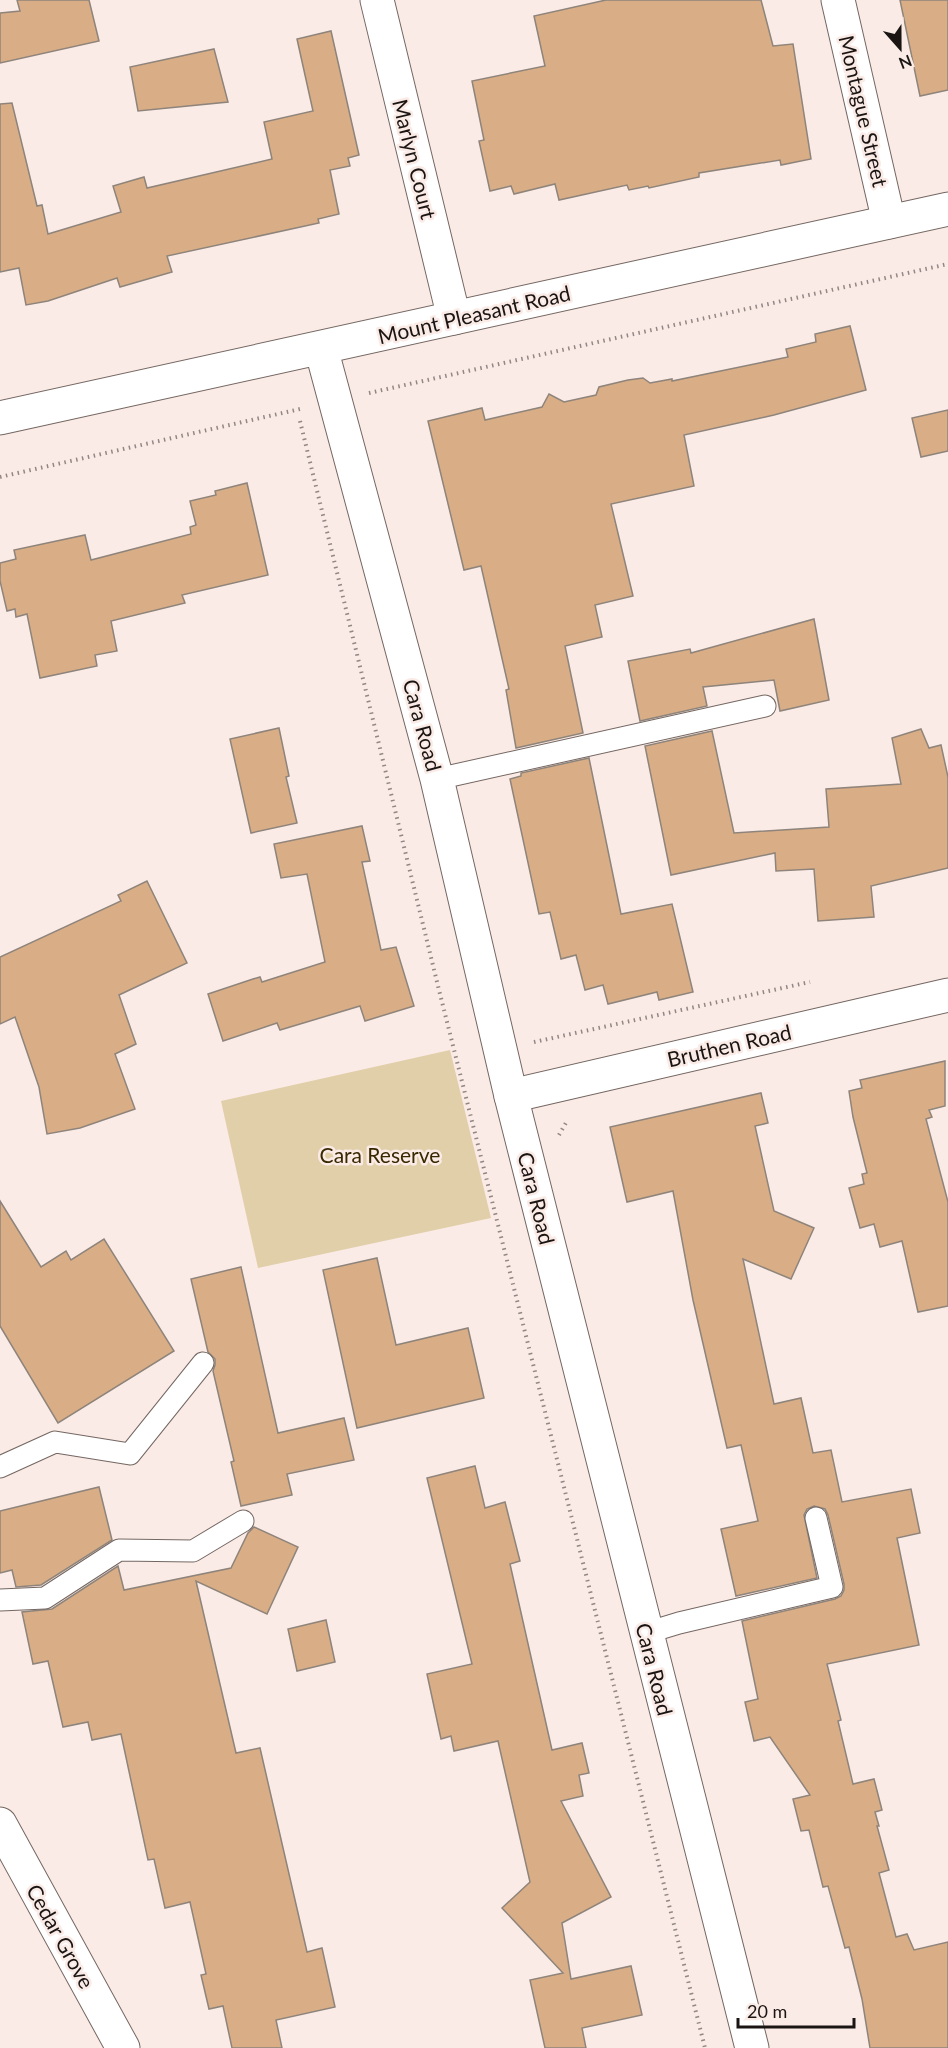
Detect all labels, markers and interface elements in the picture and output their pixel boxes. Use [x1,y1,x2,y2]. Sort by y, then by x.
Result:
north arrow [870,18,930,78]
street label: Montague Street [834,33,894,190]
text: N [896,51,915,74]
street label: Marlyn Court [388,96,442,222]
street label: Mount Pleasant Road [375,280,573,348]
street label: Cara Road [399,676,447,774]
street label: Bruthen Road [664,1019,794,1071]
park label: Cara Reserve [320,1142,440,1167]
street label: Cara Road [513,1149,561,1247]
street label: Cara Road [631,1620,679,1718]
street label: Cedar Grove [22,1880,100,1992]
scale bar [738,1991,854,2029]
text: 20 m [747,2000,787,2022]

